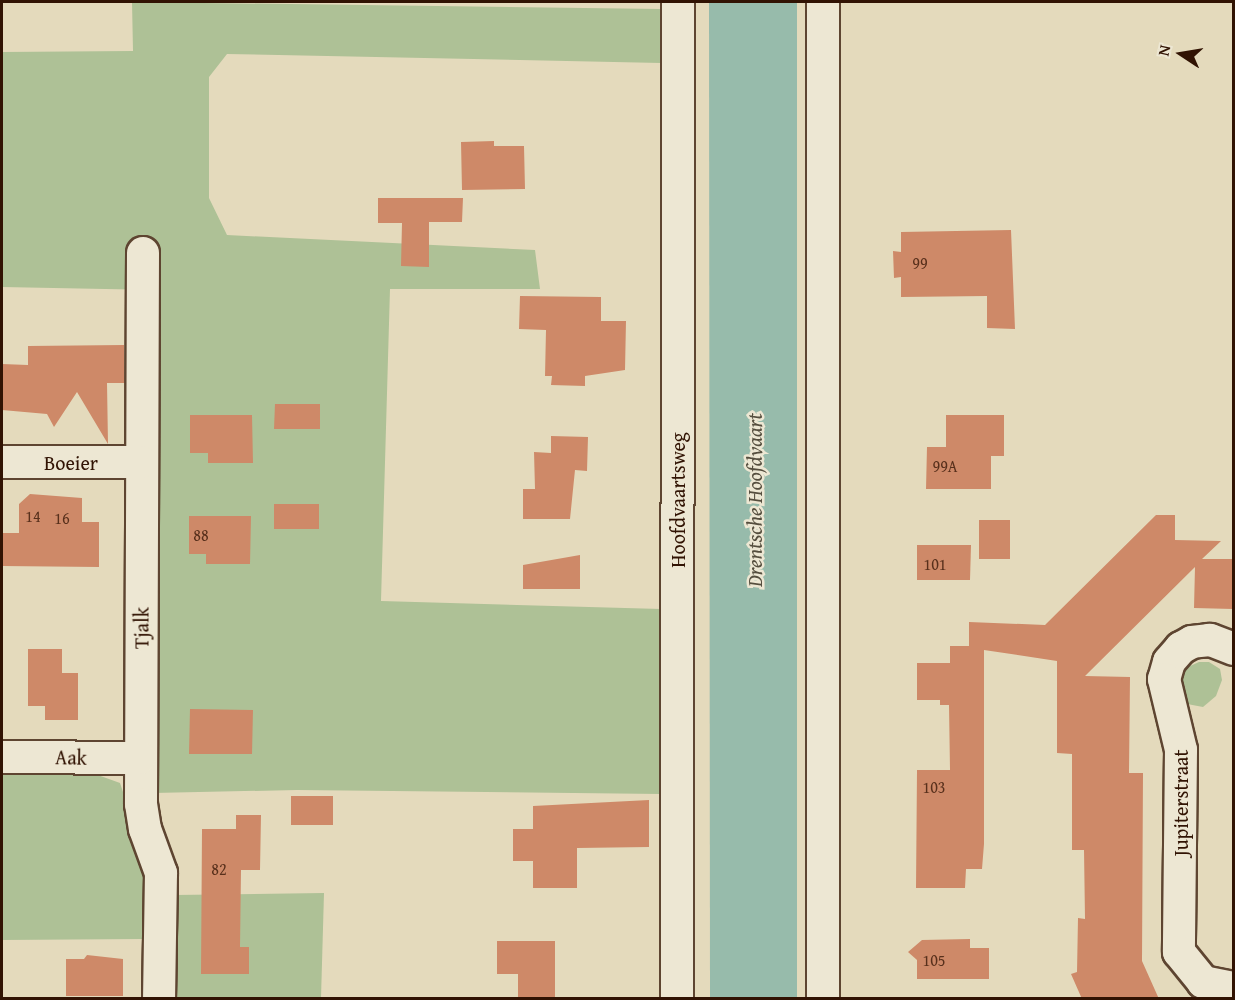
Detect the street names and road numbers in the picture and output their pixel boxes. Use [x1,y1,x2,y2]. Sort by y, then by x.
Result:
street label: Hoofdvaartsweg [665,432,689,568]
street label: Boeier [44,450,98,474]
street label: Tjalk [129,607,153,649]
street label: Aak [55,745,87,769]
street label: Jupiterstraat [1168,749,1192,857]

